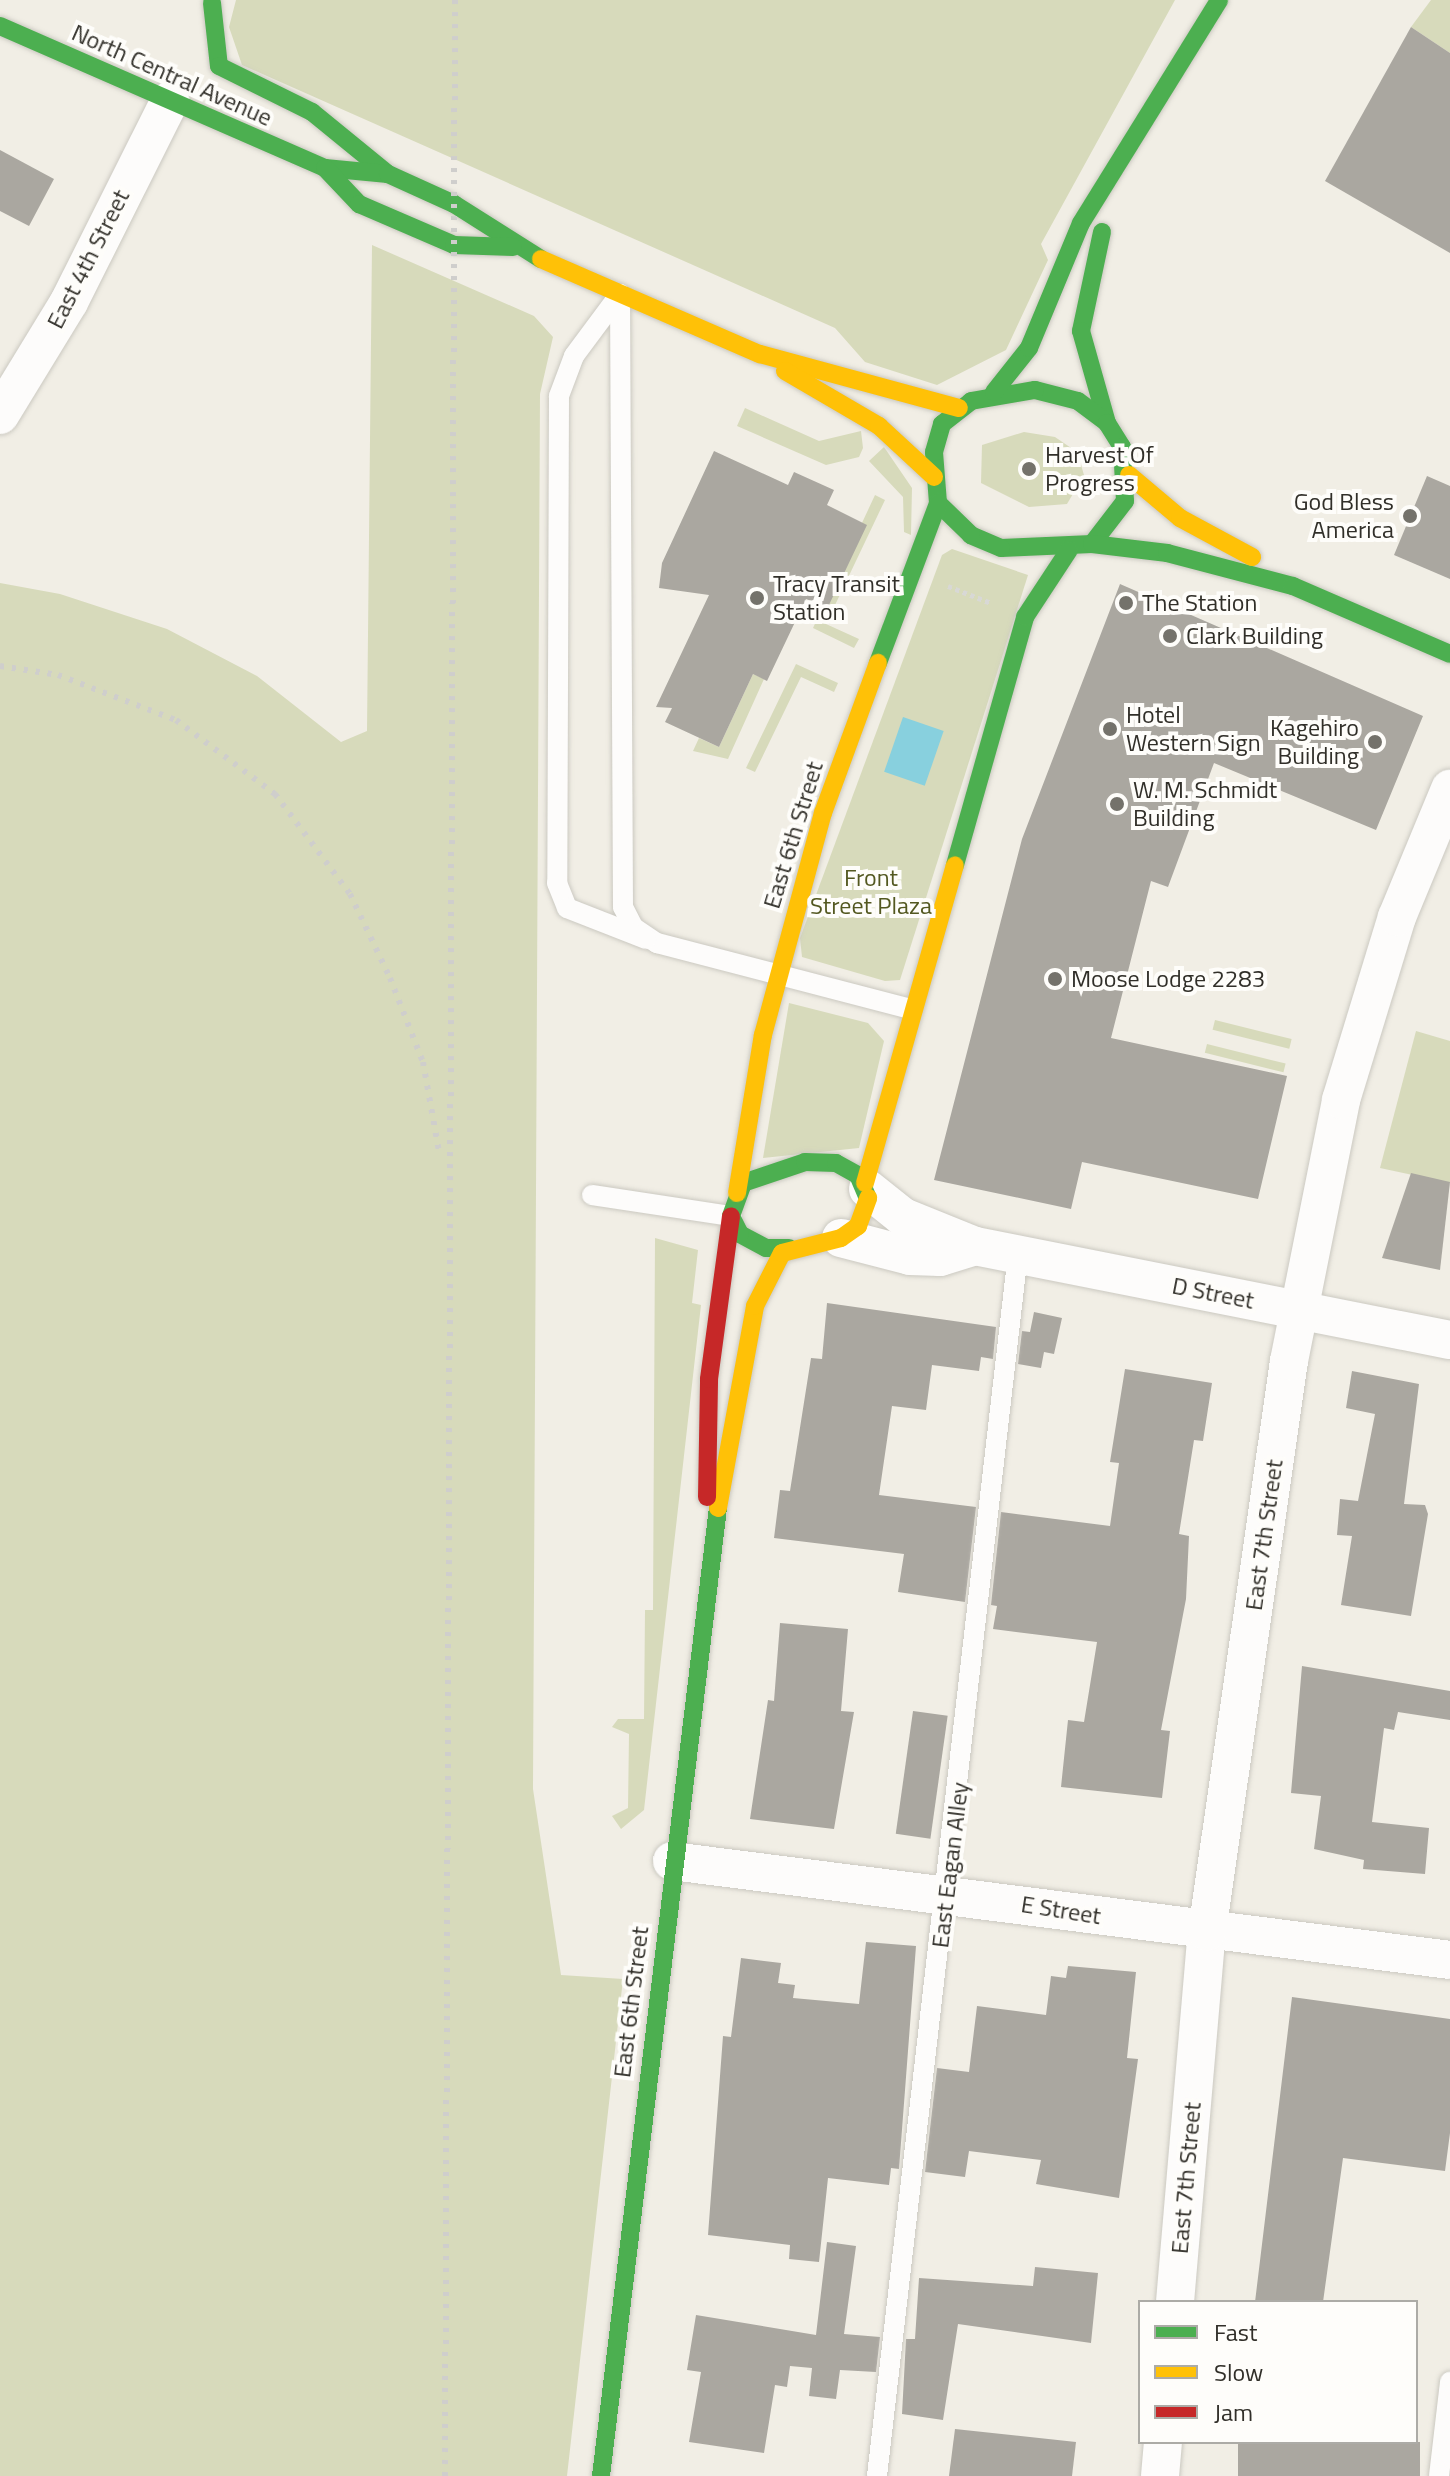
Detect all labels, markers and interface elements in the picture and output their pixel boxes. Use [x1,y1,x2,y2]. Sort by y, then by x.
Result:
street label: North Central Avenue [67,18,277,132]
street label: East 4th Street [41,185,135,333]
place label: Harvest Of Progress [1045,441,1154,497]
marker: Harvest Of Progress [1020,460,1038,478]
place label: God Bless America [1294,488,1394,544]
marker: God Bless America [1401,507,1419,525]
place label: Tracy Transit Station [773,570,900,626]
marker: Tracy Transit Station [748,589,766,607]
place label: The Station [1142,589,1257,617]
marker: The Station [1117,594,1135,612]
place label: Clark Building [1186,622,1323,650]
marker: Clark Building [1161,627,1179,645]
place label: Hotel Western Sign [1126,701,1261,757]
place label: Kagehiro Building [1270,714,1359,770]
marker: Hotel Western Sign [1101,720,1119,738]
marker: Kagehiro Building [1366,733,1384,751]
street label: East 6th Street [757,758,829,912]
place label: W. M. Schmidt Building [1133,776,1277,832]
marker: W. M. Schmidt Building [1108,795,1126,813]
park label: Front Street Plaza [810,864,932,920]
place label: Moose Lodge 2283 [1071,965,1265,993]
marker: Moose Lodge 2283 [1046,970,1064,988]
street label: D Street [1170,1271,1256,1315]
street label: East 7th Street [1239,1458,1289,1612]
street label: East Eagan Alley [926,1780,974,1950]
street label: E Street [1019,1889,1103,1931]
street label: East 6th Street [607,1925,655,2079]
street label: East 7th Street [1165,2101,1207,2255]
legend [1138,2300,1418,2444]
text: Fast [1214,2314,1257,2350]
text: Slow [1214,2354,1263,2390]
text: Jam [1214,2394,1253,2430]

